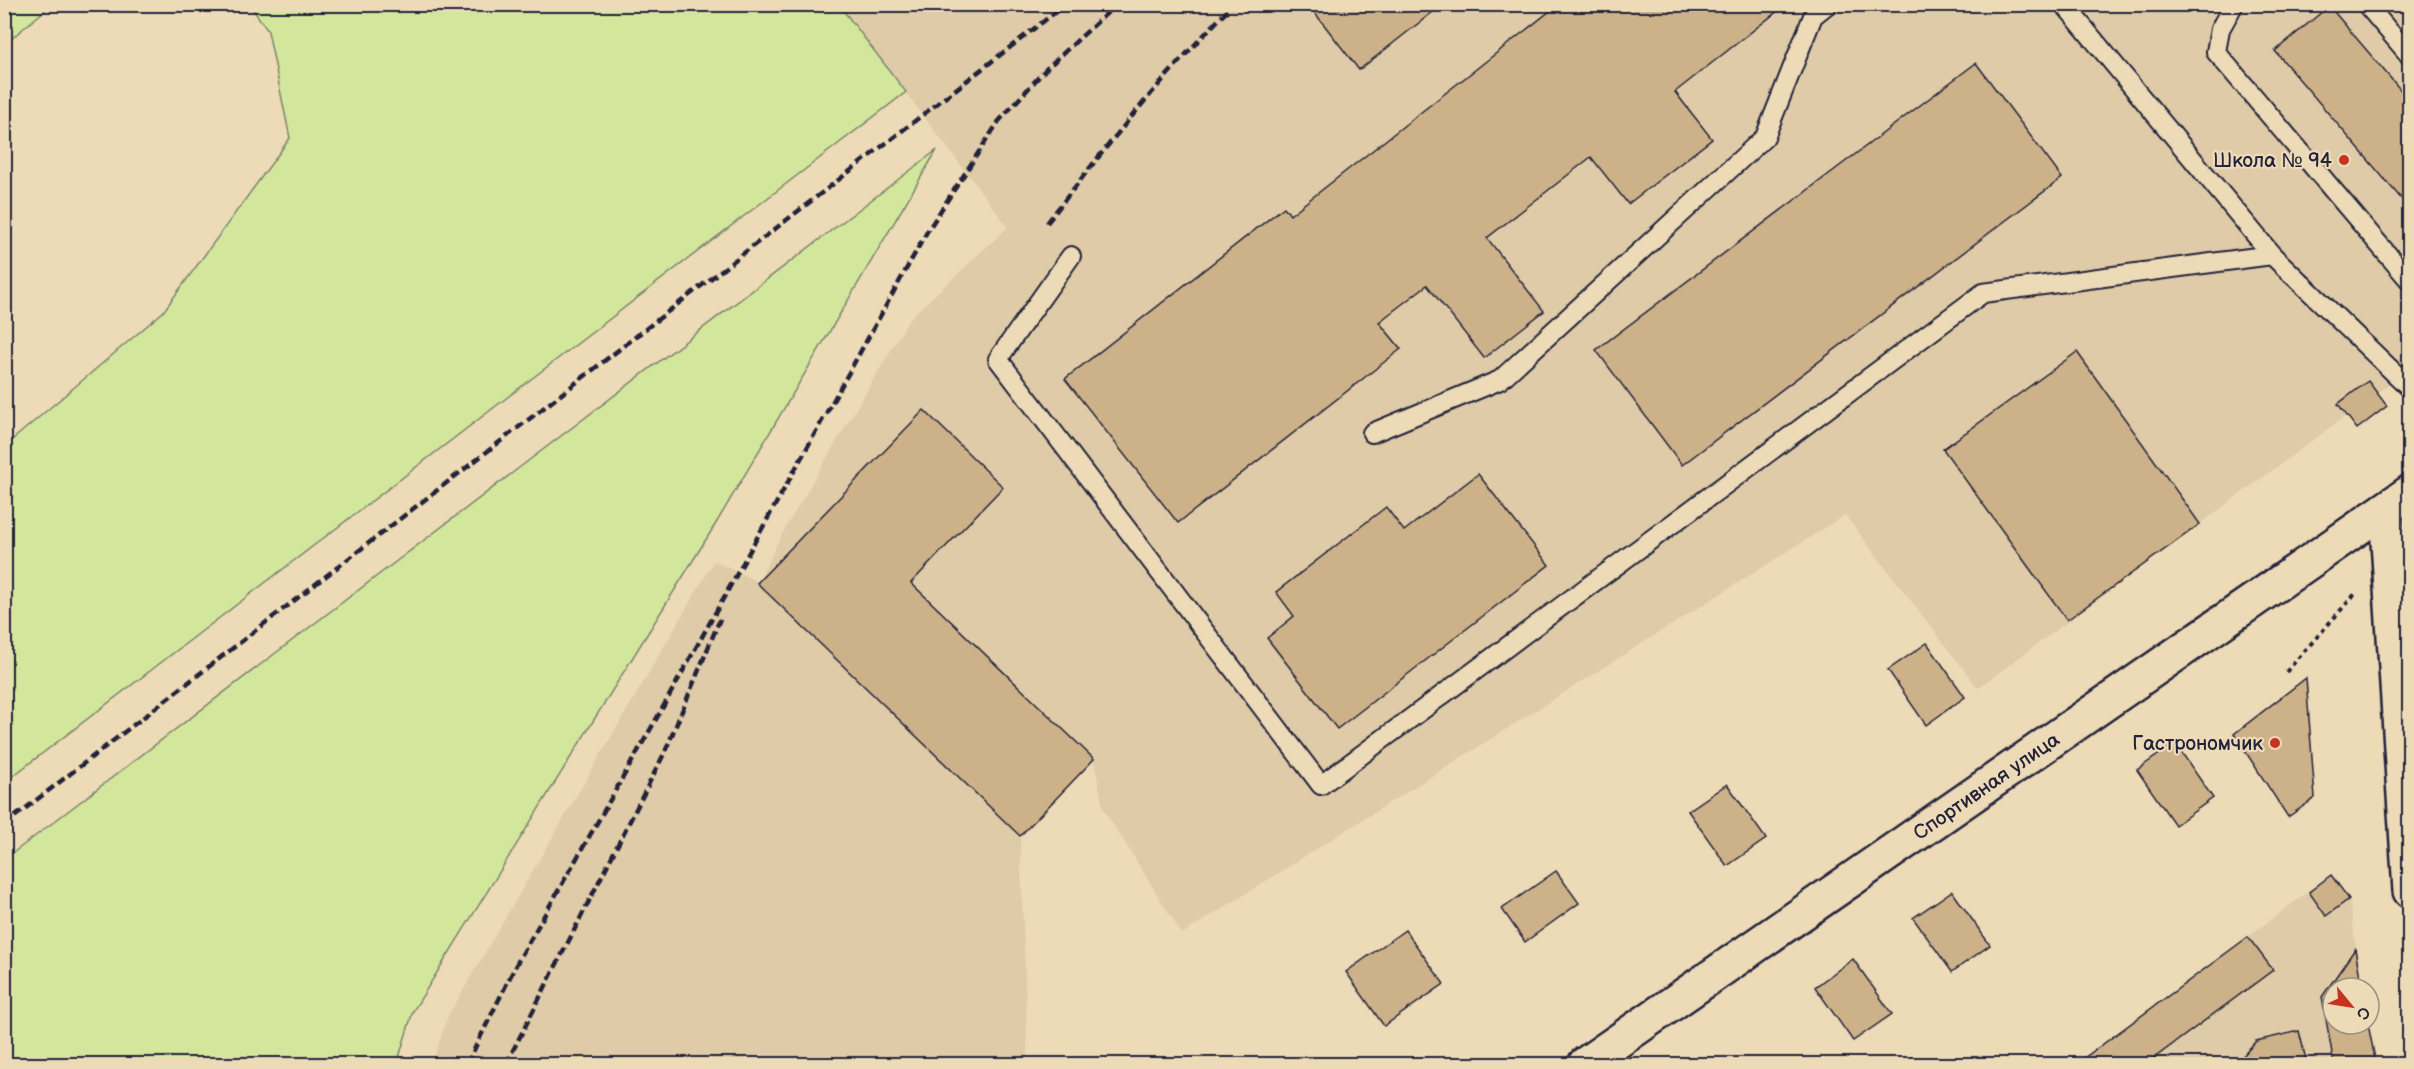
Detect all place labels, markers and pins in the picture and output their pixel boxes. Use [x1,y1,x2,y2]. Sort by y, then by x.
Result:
place label: Школа № 94 [2213,149,2332,173]
marker: Школа № 94 [2337,153,2351,167]
place label: Гастрономчик [2132,732,2263,756]
marker: Гастрономчик [2268,736,2282,750]

